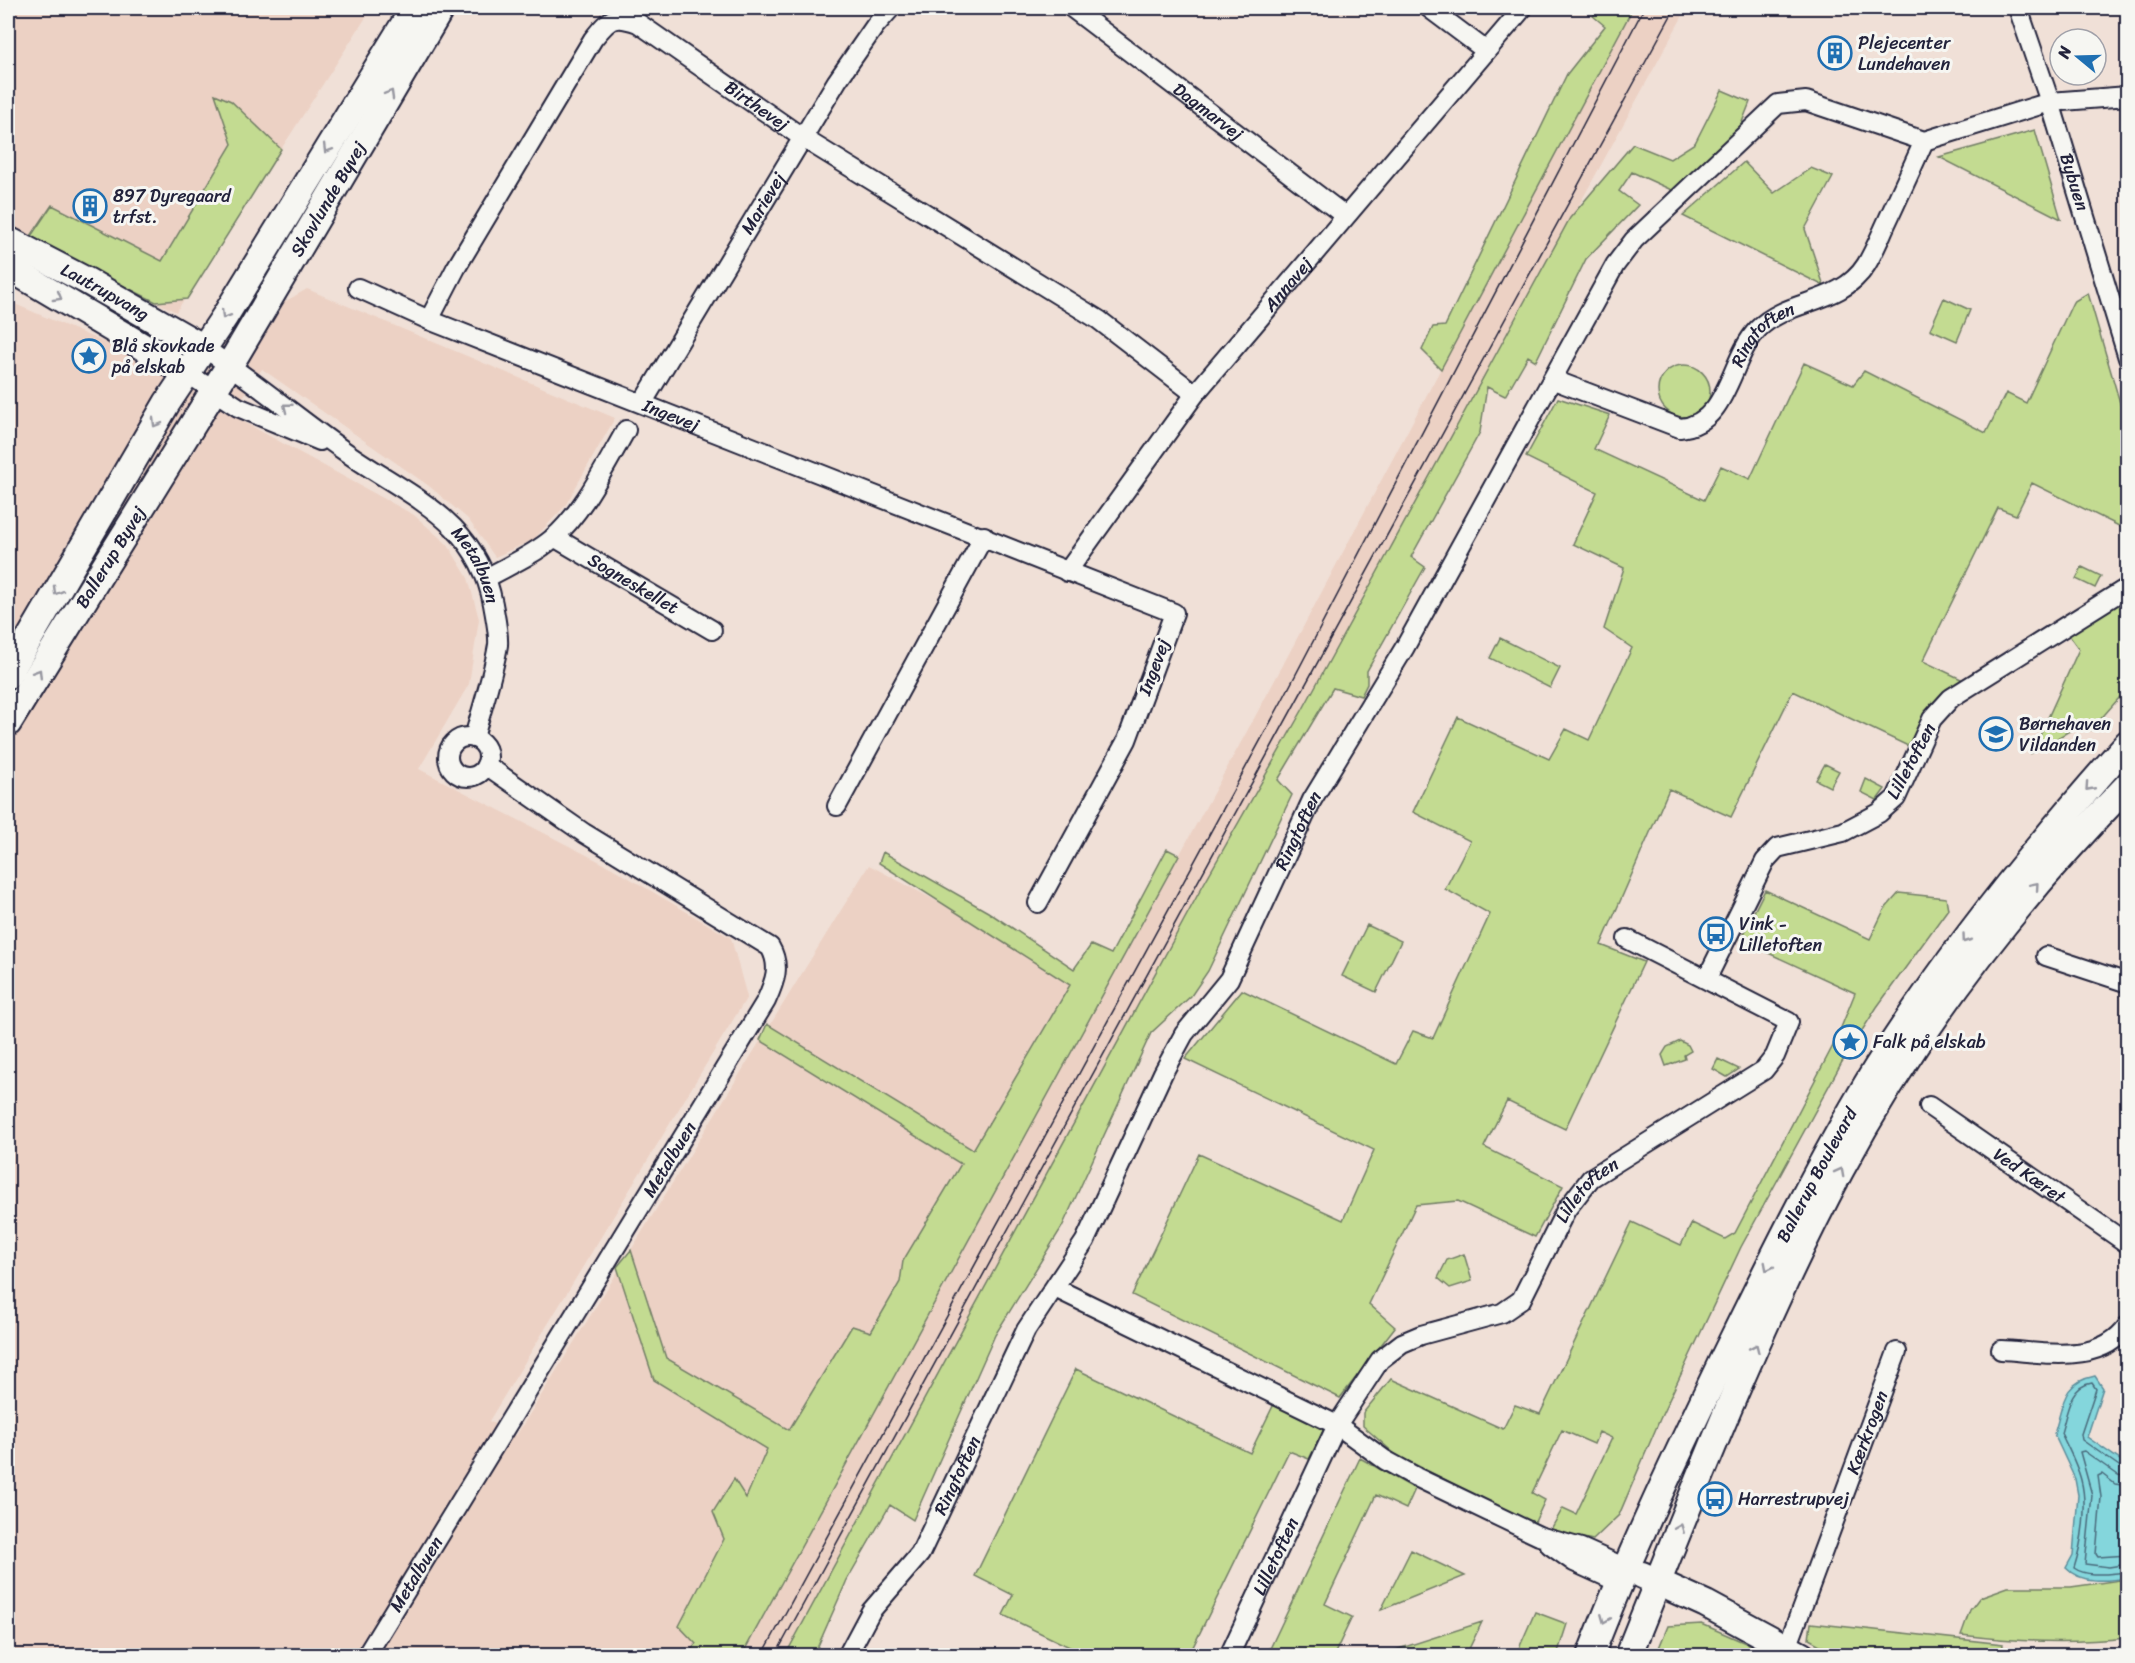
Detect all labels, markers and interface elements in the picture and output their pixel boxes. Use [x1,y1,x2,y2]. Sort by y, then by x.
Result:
place label: Plejecenter Lundehaven [1858,27,1952,80]
north arrow [2048,27,2108,87]
building icon: Plejecenter Lundehaven [1817,35,1853,71]
text: N [2048,41,2080,63]
street label: Birthevej [718,72,796,140]
street label: Dagmarvej [1166,74,1251,149]
one-way arrow [382,90,394,100]
street label: Skovlunde Byvej [281,135,375,263]
one-way arrow [323,143,335,153]
street label: Bybuen [2050,149,2098,215]
street label: Marievej [732,166,795,241]
place label: 897 Dyregaard trfst. [113,180,232,233]
building icon: 897 Dyregaard trfst. [72,188,108,224]
street label: Annavej [1255,250,1321,320]
street label: Lautrupvang [55,254,156,330]
one-way arrow [52,290,62,301]
street label: Ringtoften [1722,293,1800,372]
one-way arrow [221,309,233,319]
place label: Blå skovkade på elskab [111,330,215,383]
place icon: Blå skovkade på elskab [71,338,107,374]
street label: Ingevej [637,389,704,441]
one-way arrow [282,403,293,414]
one-way arrow [151,417,163,427]
street label: Ballerup Byvej [67,500,155,615]
street label: Metalbuen [443,519,509,607]
street label: Sogneskellet [581,544,685,623]
one-way arrow [53,585,64,595]
street label: Ingevej [1129,634,1179,701]
one-way arrow [31,669,43,679]
place label: Børnehaven Vildanden [2019,708,2111,761]
school or university icon: Børnehaven Vildanden [1978,716,2014,752]
street label: Lilletoften [1877,717,1945,805]
one-way arrow [2085,780,2096,791]
street label: Ringtoften [1266,784,1330,876]
one-way arrow [2028,882,2039,893]
place label: Vink - Lilletoften [1739,908,1822,961]
bus stop icon: Vink - Lilletoften [1698,916,1734,952]
one-way arrow [1962,932,1973,943]
place icon: Falk på elskab [1832,1024,1868,1060]
place label: Falk på elskab [1873,1026,1986,1058]
street label: Ballerup Boulevard [1767,1100,1867,1248]
street label: Metalbuen [634,1115,705,1204]
street label: Ved Kæret [1986,1139,2073,1213]
street label: Lilletoften [1546,1148,1625,1228]
one-way arrow [1833,1168,1844,1179]
one-way arrow [1764,1261,1775,1272]
one-way arrow [1747,1343,1759,1354]
street label: Kærkrogen [1837,1386,1897,1479]
street label: Ringtoften [925,1430,990,1521]
bus stop icon: Harrestrupvej [1697,1481,1733,1517]
place label: Harrestrupvej [1738,1483,1849,1515]
street label: Lilletoften [1243,1512,1308,1601]
one-way arrow [1673,1523,1685,1534]
street label: Metalbuen [380,1530,452,1618]
one-way arrow [1600,1613,1612,1624]

